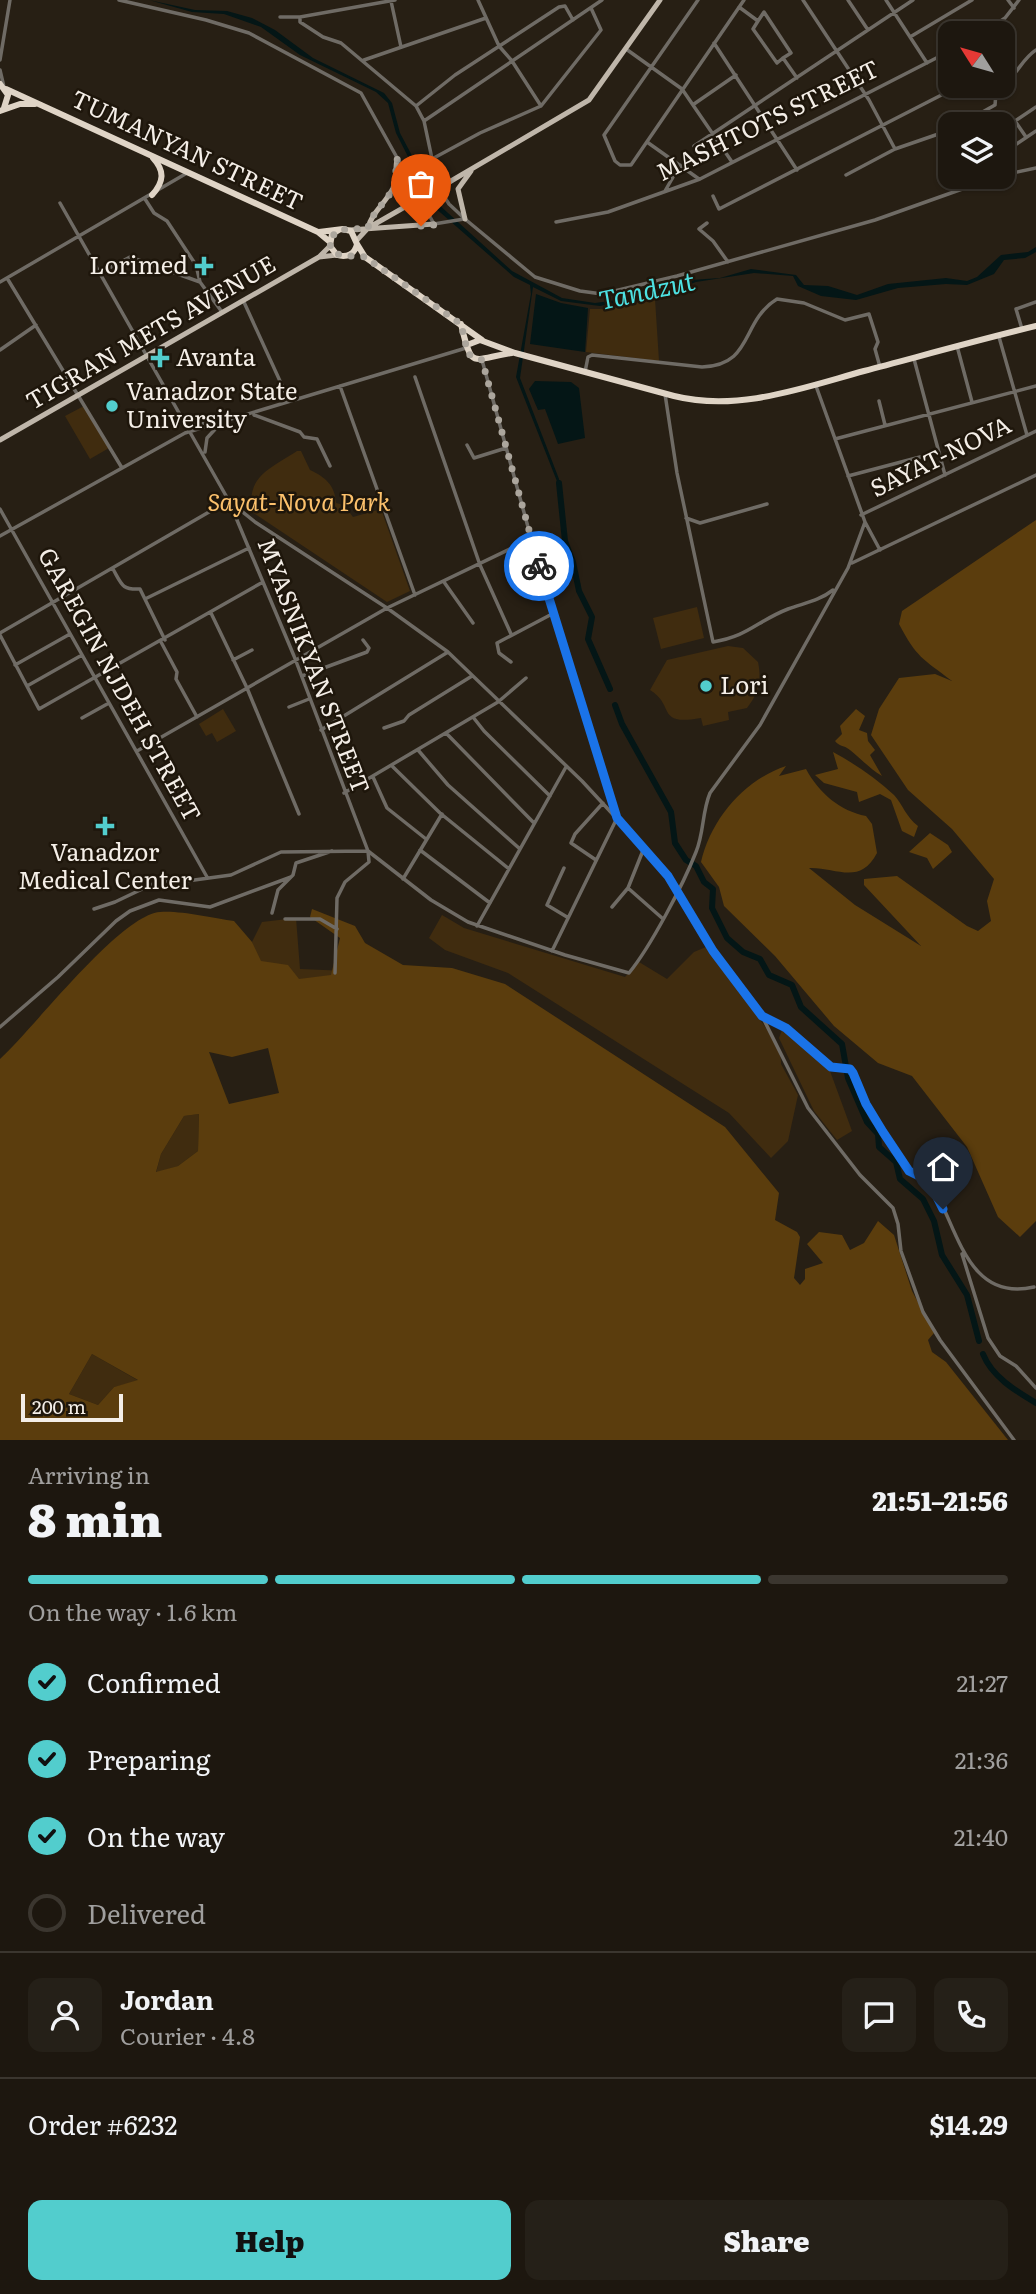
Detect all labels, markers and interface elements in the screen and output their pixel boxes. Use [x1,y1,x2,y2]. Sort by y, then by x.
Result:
north arrow [938,21,1015,98]
map controls [938,21,1015,189]
street label: MASHTOTS STREET [650,50,884,188]
street label: TUMANYAN STREET [66,80,310,218]
button: layers [938,112,1015,189]
pin [391,154,451,226]
icon: bag [402,165,440,203]
street label: TIGRAN METS AVENUE [18,245,281,417]
place label: Lorimed [89,246,188,281]
marker: Lorimed [194,256,214,276]
water label: Tandzut [595,259,699,318]
place label: Avanta [176,338,256,373]
marker: Avanta [150,348,170,368]
place label: Vanadzor State University [126,372,298,435]
marker: Vanadzor State University [104,398,120,414]
street label: SAYAT-NOVA [864,405,1017,504]
park label: Sayat-Nova Park [208,483,391,518]
courier [504,531,574,601]
street label: MYASNIKYAN STREET [250,532,380,798]
street label: GAREGIN NJDEH STREET [31,540,211,827]
icon: bike [520,547,558,585]
place label: Lori [720,666,768,701]
marker: Lori [698,678,714,694]
marker: Vanadzor Medical Center [95,816,115,836]
place label: Vanadzor Medical Center [18,833,193,896]
pin [913,1137,973,1209]
icon: home [924,1148,962,1186]
scale bar [21,1391,122,1423]
text: 200 m [32,1392,86,1420]
text: Arriving in [28,1457,150,1491]
text: 21:51–21:56 [872,1480,1008,1519]
text: 8 min [28,1483,162,1551]
text: On the way · 1.6 km [28,1594,237,1628]
text: Confirmed [87,1662,221,1701]
icon: check [28,1663,66,1701]
text: 21:27 [956,1665,1008,1699]
text: Preparing [87,1739,210,1778]
icon: check [28,1740,66,1778]
text: 21:36 [955,1742,1008,1776]
text: On the way [87,1816,225,1855]
icon: check [28,1817,66,1855]
text: 21:40 [954,1819,1008,1853]
text: Delivered [87,1893,206,1932]
button: person [28,1978,102,2052]
button: chat [842,1978,916,2052]
button: phone [934,1978,1008,2052]
text: Jordan [120,1979,214,2018]
text: Courier · 4.8 [120,2018,255,2052]
text: Order #6232 [28,2104,177,2143]
text: $14.29 [930,2104,1008,2143]
button: Help [28,2200,511,2280]
button: Share [525,2200,1008,2280]

